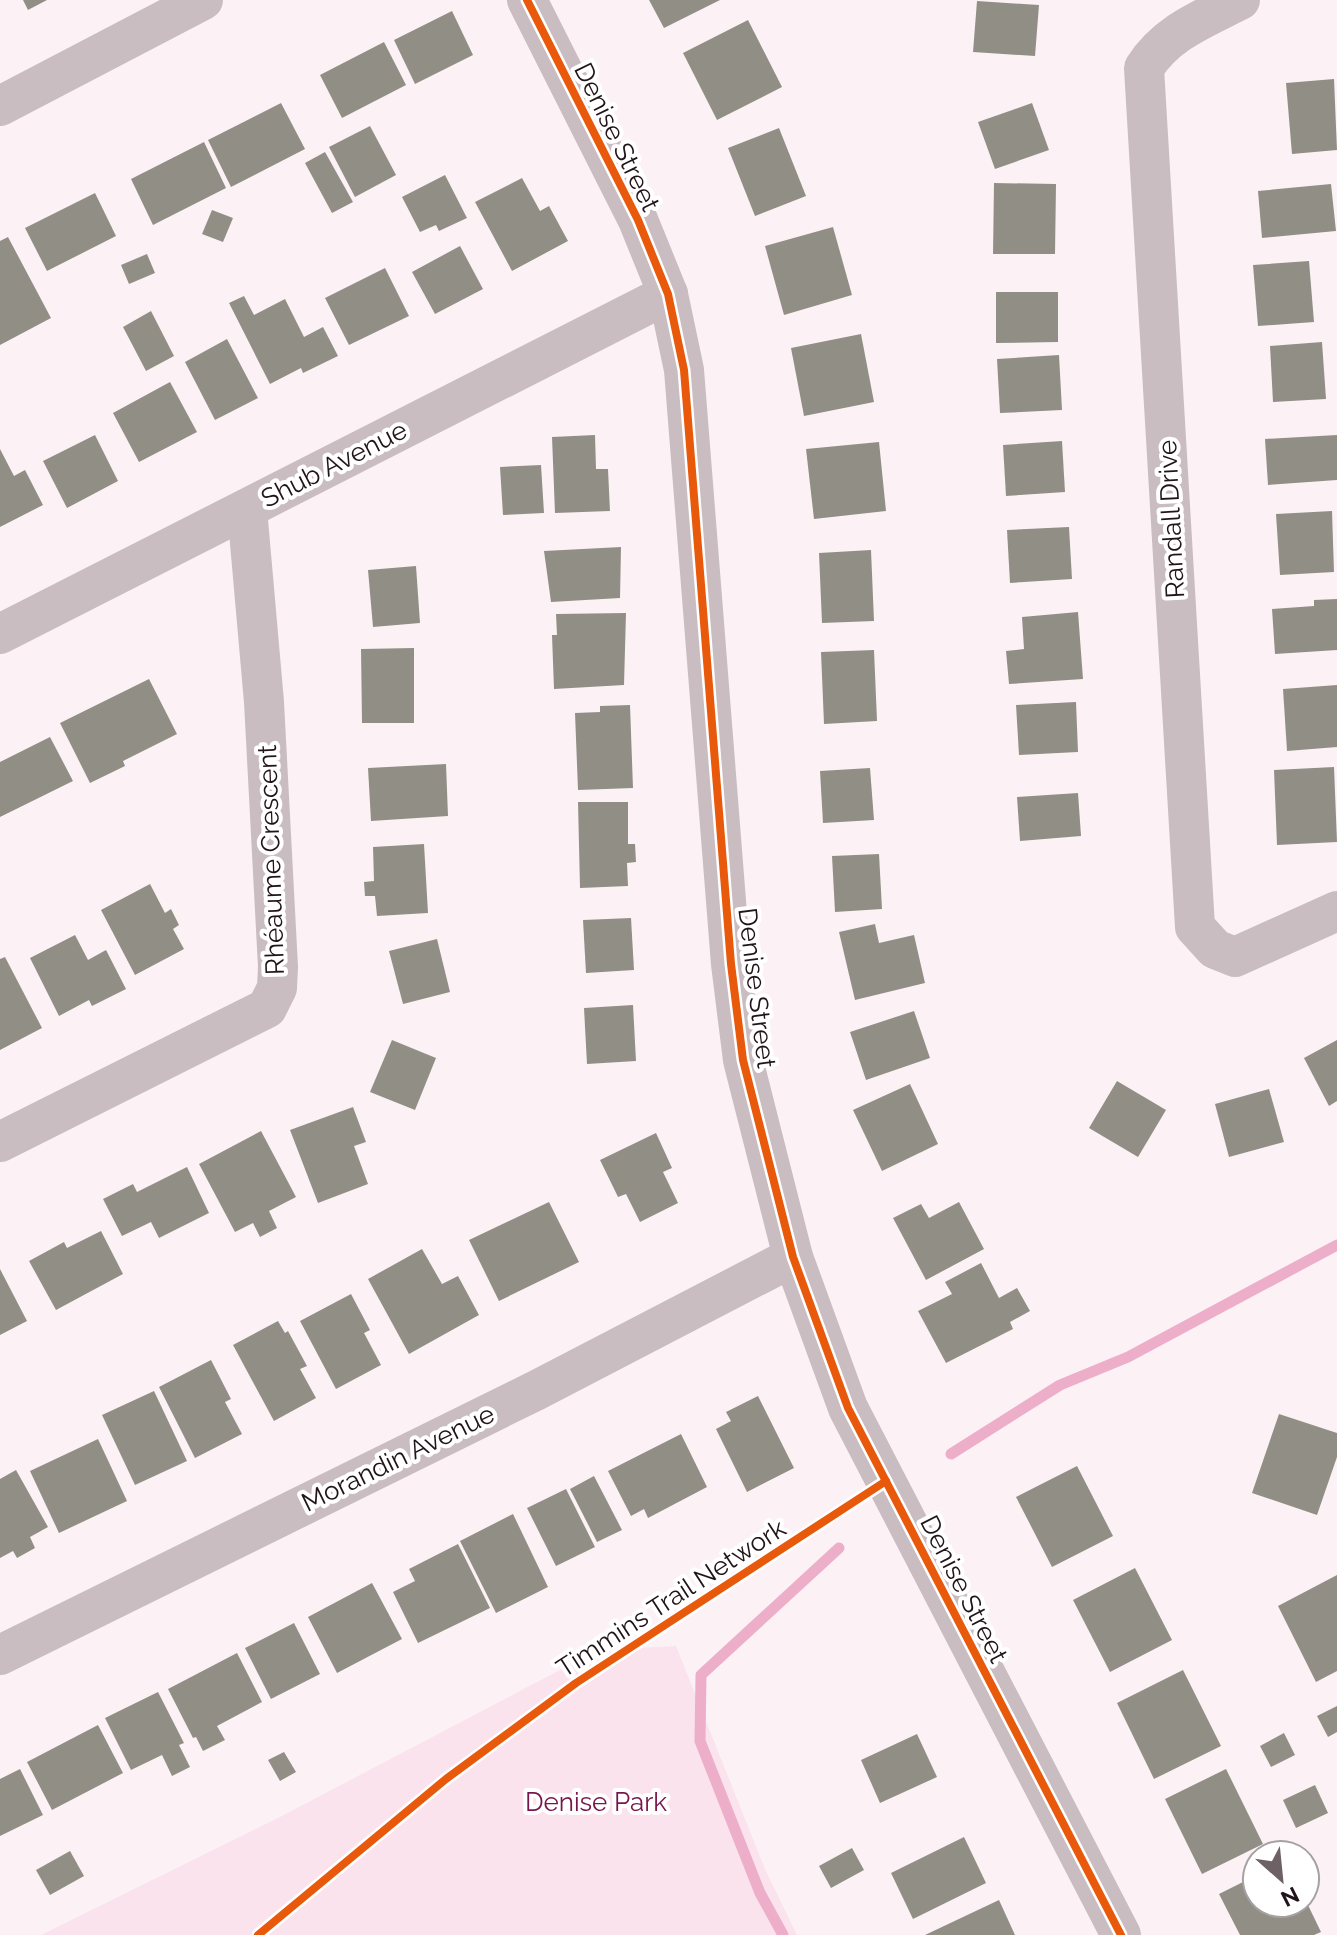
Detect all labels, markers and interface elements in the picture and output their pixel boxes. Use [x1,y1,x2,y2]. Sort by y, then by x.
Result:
street label: Denise Street [568,58,666,216]
street label: Shub Avenue [256,414,412,514]
street label: Randall Drive [1152,439,1190,599]
street label: Rhéaume Crescent [252,744,290,976]
street label: Denise Street [732,906,782,1070]
street label: Morandin Avenue [297,1398,499,1518]
street label: Denise Street [914,1510,1014,1668]
street label: Timmins Trail Network [551,1513,791,1683]
park label: Denise Park [525,1787,667,1817]
north arrow [1241,1839,1321,1919]
text: N [1277,1881,1303,1912]

